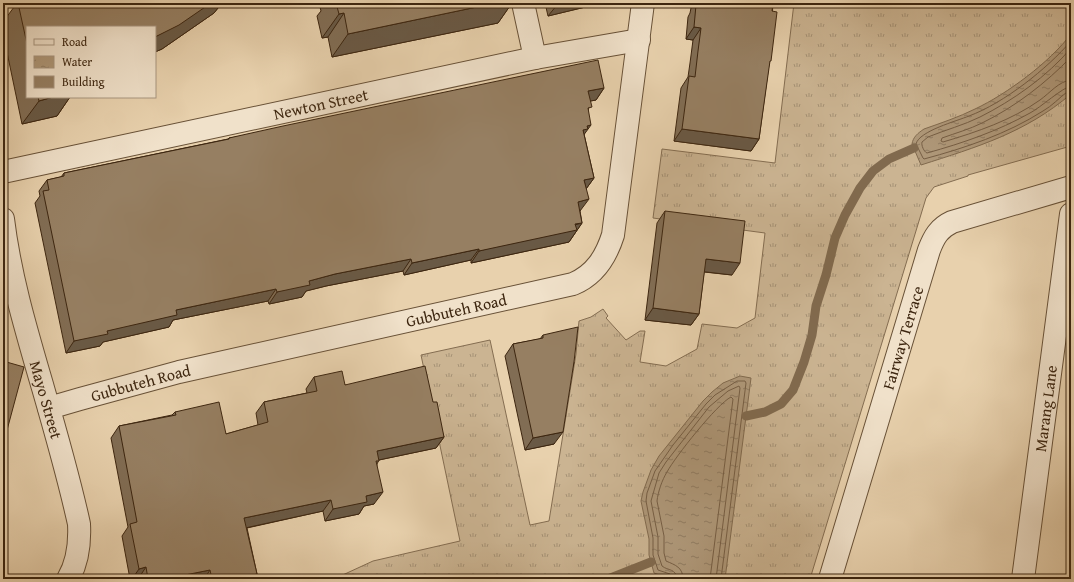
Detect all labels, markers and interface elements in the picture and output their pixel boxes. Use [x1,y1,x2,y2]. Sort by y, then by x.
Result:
legend [26,26,156,98]
text: Road [62,33,88,50]
text: Water [62,53,92,70]
text: Building [62,73,105,90]
street label: Newton Street [271,82,371,126]
street label: Fairway Terrace [876,283,930,392]
street label: Gubbuteh Road [404,287,509,333]
street label: Mayo Street [24,358,69,442]
street label: Gubbuteh Road [88,358,193,408]
street label: Marang Lane [1028,364,1063,453]

